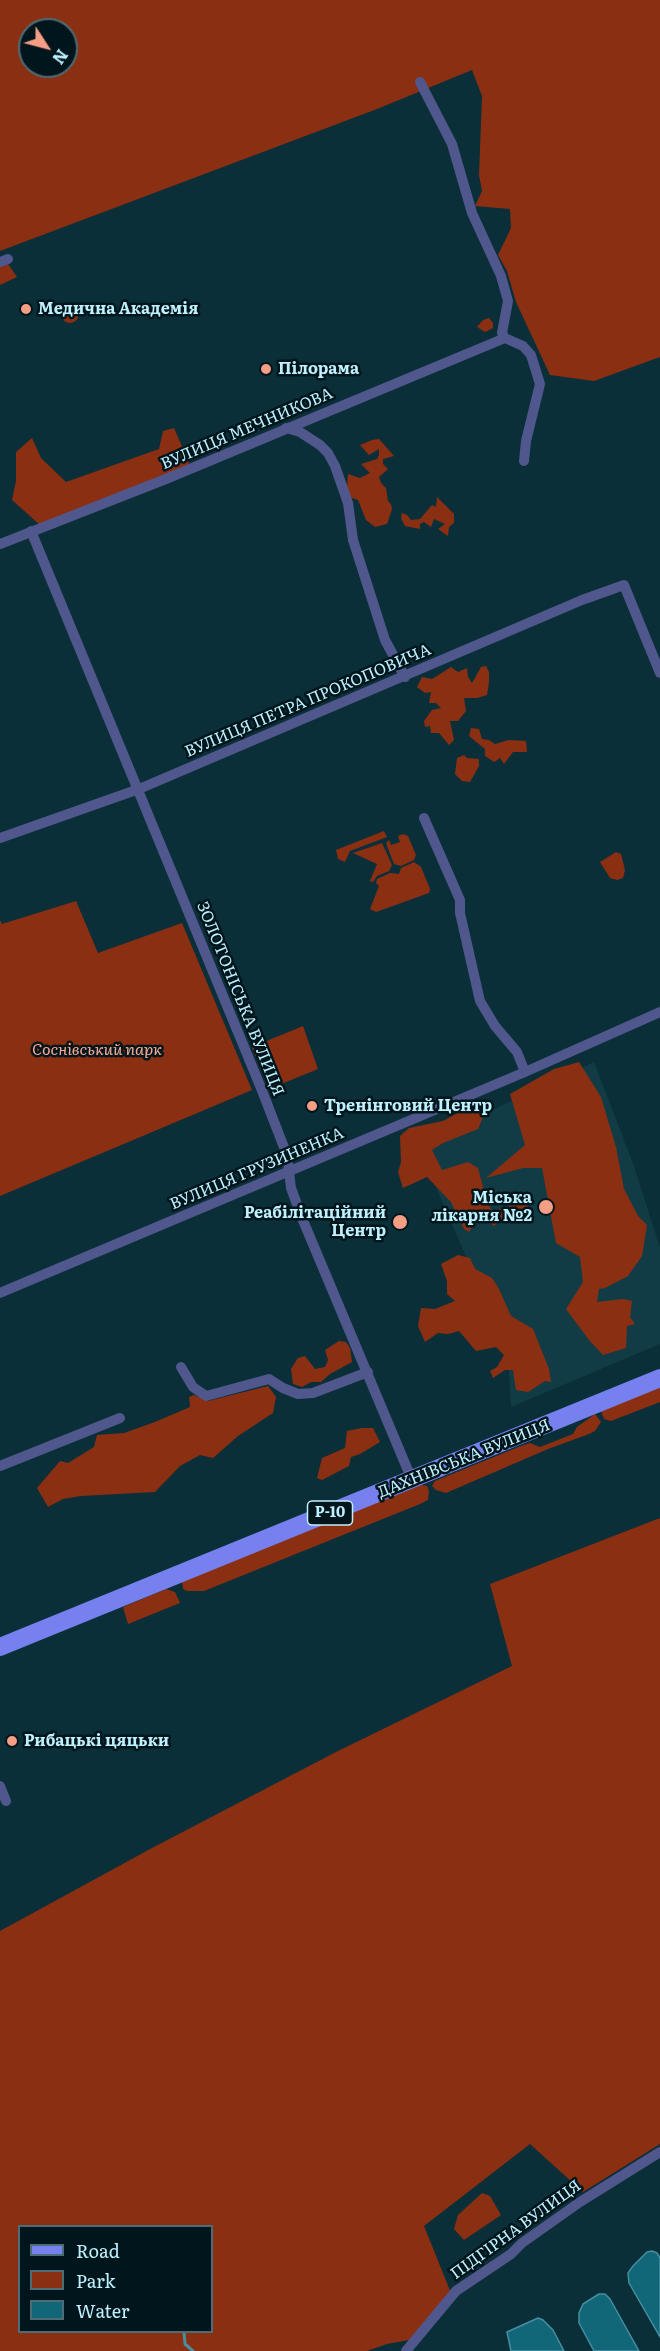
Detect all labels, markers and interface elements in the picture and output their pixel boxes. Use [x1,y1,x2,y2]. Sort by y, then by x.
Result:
north arrow [18,18,78,78]
text: N [47,45,75,70]
place label: Медична Академія [38,299,198,319]
marker: Медична Академія [19,302,33,316]
place label: Пілорама [278,359,359,379]
marker: Пілорама [259,362,273,376]
street label: ВУЛИЦЯ МЕЧНИКОВА [158,384,336,474]
street label: ВУЛИЦЯ ПЕТРА ПРОКОПОВИЧА [182,640,434,762]
street label: ЗОЛОТОНІСЬКА ВУЛИЦЯ [192,899,288,1099]
park label: Соснівський парк [32,1040,162,1060]
place label: Тренінговий Центр [324,1096,492,1116]
marker: Тренінговий Центр [305,1099,319,1113]
street label: ВУЛИЦЯ ГРУЗИНЕНКА [167,1124,347,1214]
place label: Міська лікарня №2 [431,1188,532,1226]
marker: Міська лікарня №2 [537,1198,555,1216]
place label: Реабілітаційний Центр [244,1203,386,1241]
marker: Реабілітаційний Центр [391,1213,409,1231]
street label: ДАХНІВСЬКА ВУЛИЦЯ [375,1416,553,1502]
road number: Р-10 [308,1501,352,1525]
place label: Рибацькі цяцьки [24,1731,169,1751]
marker: Рибацькі цяцьки [5,1734,19,1748]
street label: ПІДГІРНА ВУЛИЦЯ [447,2176,585,2284]
legend [18,2225,213,2333]
text: Road [76,2237,120,2264]
text: Park [76,2267,115,2294]
text: Water [76,2297,129,2324]

